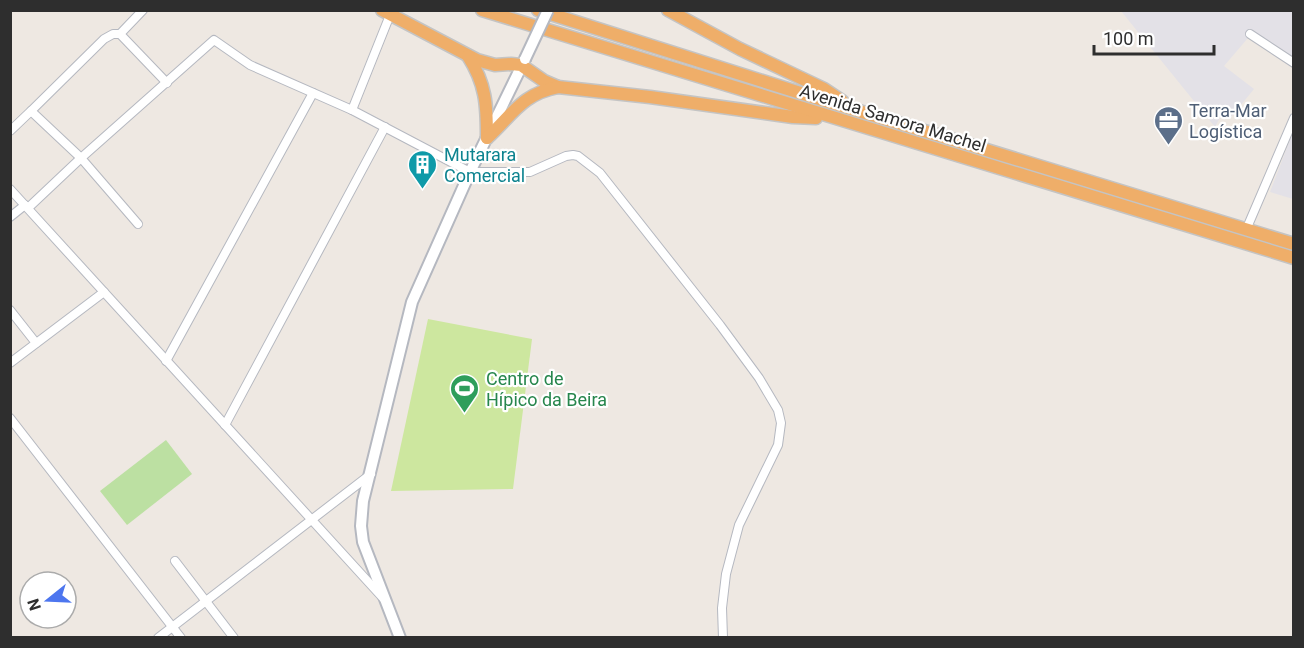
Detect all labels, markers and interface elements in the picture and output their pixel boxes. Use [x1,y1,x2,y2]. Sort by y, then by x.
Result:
scale bar [1094,18,1214,56]
text: 100 m [1103,28,1154,49]
street label: Avenida Samora Machel [797,80,989,156]
place label: Terra-Mar Logística [1189,100,1267,142]
office icon: Terra-Mar Logística [1152,104,1184,146]
place label: Mutarara Comercial [444,144,525,186]
building icon: Mutarara Comercial [407,148,439,190]
place label: Centro de Hípico da Beira [486,368,607,410]
sports icon: Centro de Hípico da Beira [449,372,481,414]
north arrow [18,570,78,630]
text: N [23,596,45,613]

